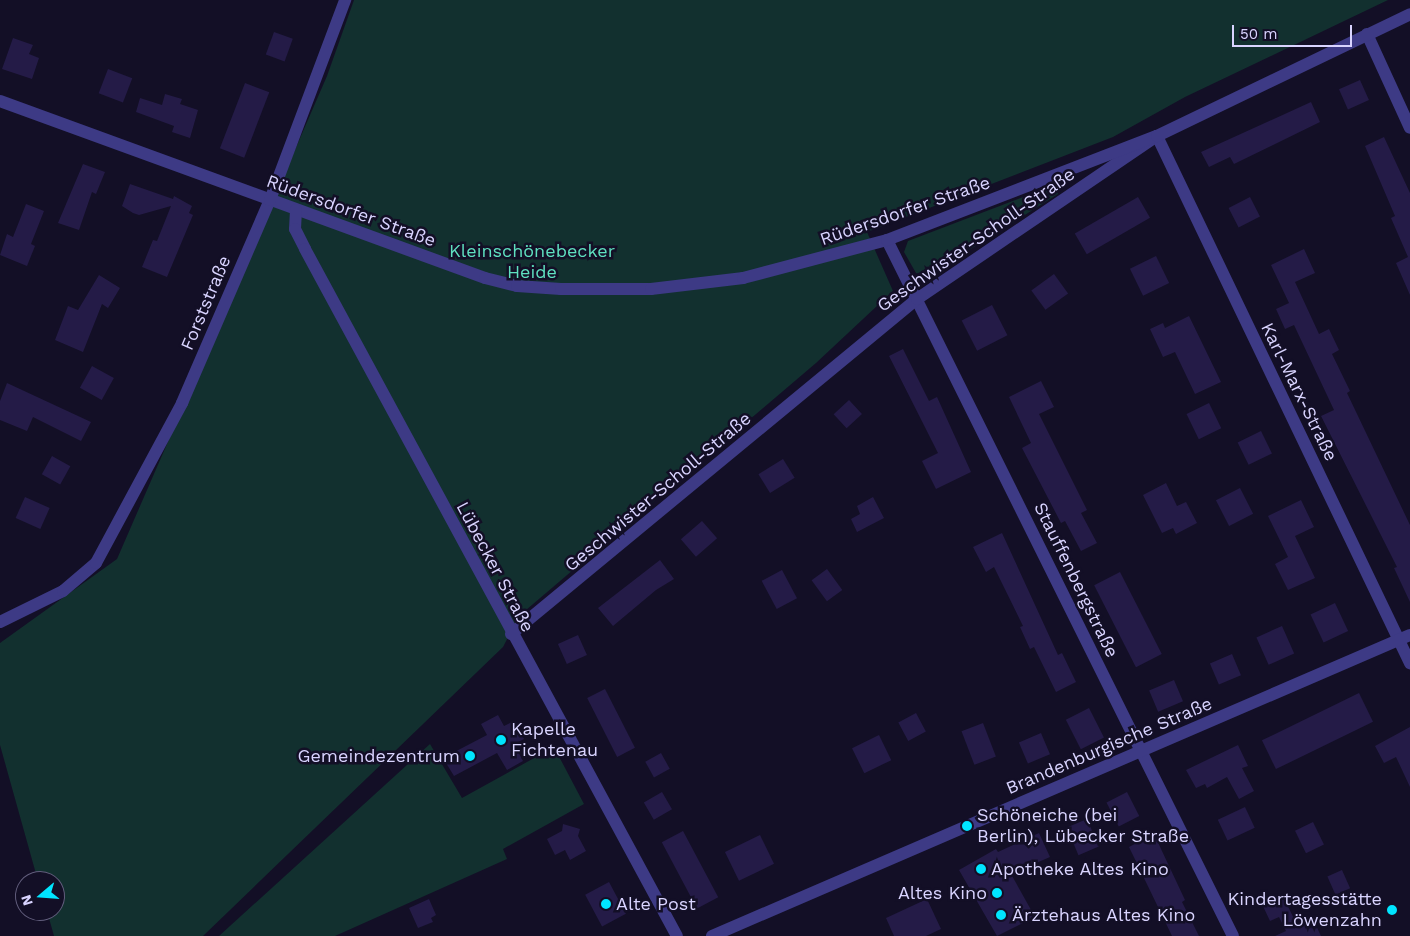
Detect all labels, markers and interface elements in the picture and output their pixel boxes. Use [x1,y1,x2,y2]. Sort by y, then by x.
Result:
scale bar [1235,15,1355,47]
text: 50 m [1240,25,1277,43]
street label: Geschwister-Scholl-Straße [873,163,1079,317]
street label: Rüdersdorfer Straße [263,170,439,252]
street label: Rüdersdorfer Straße [817,172,993,250]
park label: Kleinschönebecker Heide [449,241,615,284]
street label: Forststraße [176,252,236,354]
street label: Karl-Marx-Straße [1256,319,1342,465]
street label: Geschwister-Scholl-Straße [561,408,755,576]
street label: Lübecker Straße [451,498,539,636]
street label: Stauffenbergstraße [1029,499,1123,661]
street label: Brandenburgische Straße [1003,693,1215,799]
place label: Kapelle Fichtenau [511,719,598,762]
marker: Kapelle Fichtenau [495,734,507,746]
place label: Gemeindezentrum [297,745,460,767]
marker: Gemeindezentrum [464,750,476,762]
place label: Schöneiche (bei Berlin), Lübecker Straße [977,805,1189,848]
marker: Schöneiche (bei Berlin), Lübecker Straße [961,820,973,832]
place label: Apotheke Altes Kino [991,858,1169,880]
marker: Apotheke Altes Kino [975,863,987,875]
north arrow [15,871,65,921]
place label: Altes Kino [898,882,987,904]
marker: Altes Kino [991,887,1003,899]
place label: Kindertagesstätte Löwenzahn [1227,889,1382,932]
text: N [17,893,36,908]
place label: Alte Post [616,893,696,915]
marker: Alte Post [600,898,612,910]
place label: Ärztehaus Altes Kino [1012,904,1196,926]
marker: Kindertagesstätte Löwenzahn [1386,904,1398,916]
marker: Ärztehaus Altes Kino [994,908,1008,922]

